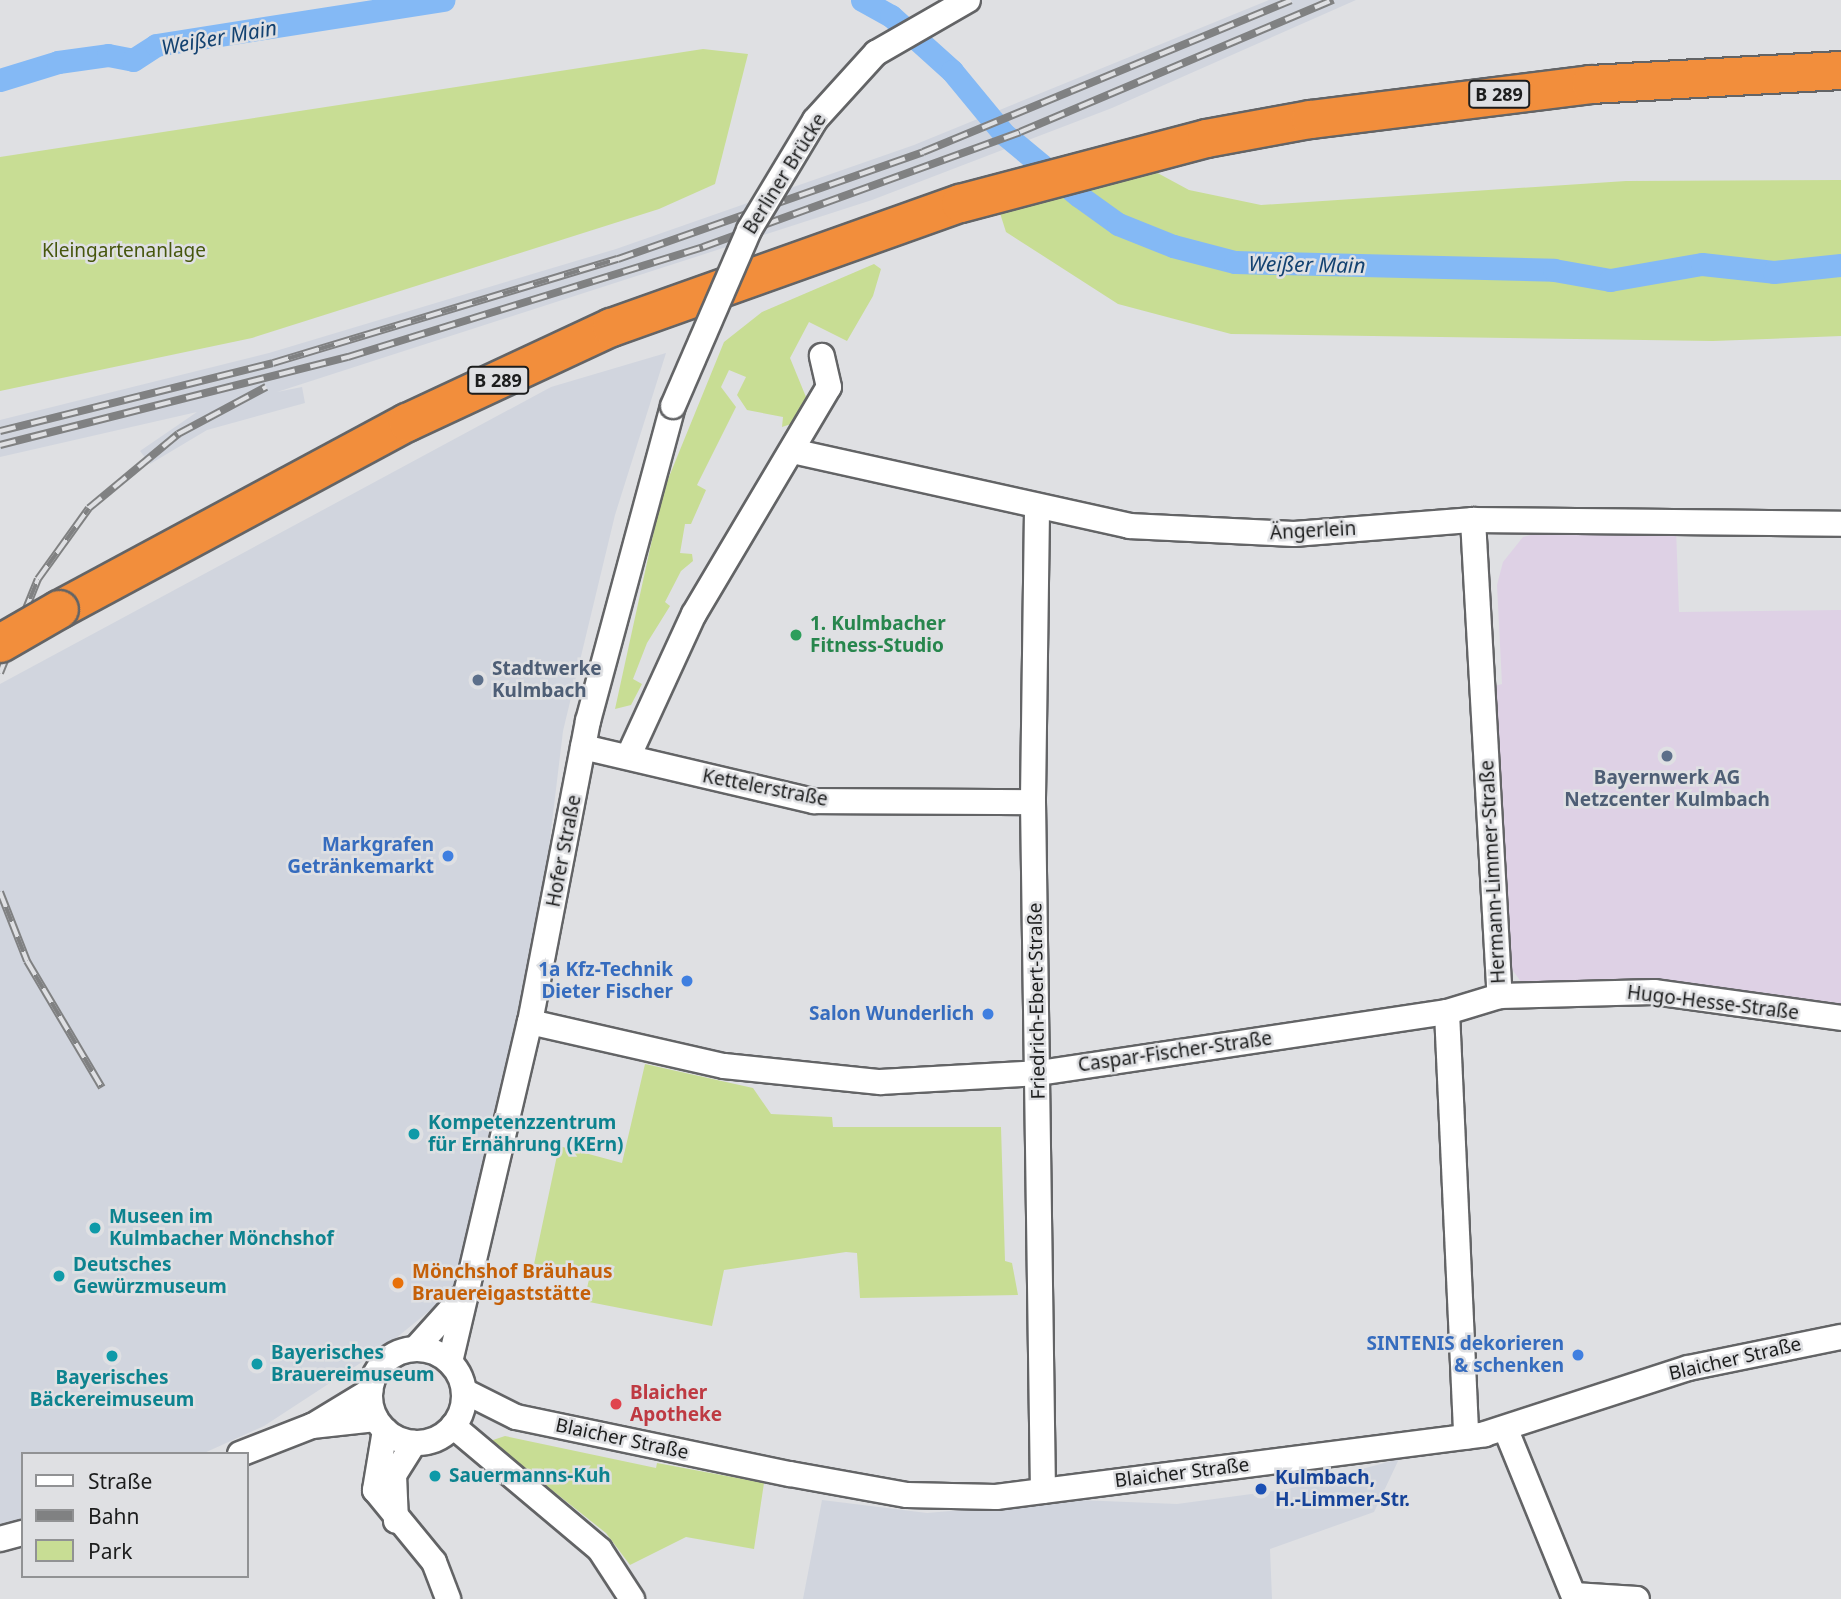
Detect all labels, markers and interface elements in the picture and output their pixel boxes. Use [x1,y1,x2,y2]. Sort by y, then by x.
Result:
water label: Weißer Main [159,14,279,60]
road number: B 289 [1468,80,1530,108]
street label: Berliner Brücke [739,109,831,239]
park label: Kleingartenanlage [42,240,206,262]
water label: Weißer Main [1248,250,1366,278]
road number: B 289 [466,366,530,394]
street label: Ängerlein [1269,517,1357,545]
place label: 1. Kulmbacher Fitness-Studio [810,613,946,657]
marker: 1. Kulmbacher Fitness-Studio [788,627,804,643]
place label: Stadtwerke Kulmbach [492,658,602,702]
marker: Stadtwerke Kulmbach [470,672,486,688]
marker: Bayernwerk AG Netzcenter Kulmbach [1659,748,1675,764]
street label: Hermann-Limmer-Straße [1476,760,1510,984]
street label: Kettelerstraße [700,765,830,811]
place label: Bayernwerk AG Netzcenter Kulmbach [1564,767,1770,811]
street label: Hofer Straße [542,793,586,909]
place label: Markgrafen Getränkemarkt [287,834,434,878]
marker: Markgrafen Getränkemarkt [440,848,456,864]
street label: Friedrich-Ebert-Straße [1024,902,1050,1100]
place label: 1a Kfz-Technik Dieter Fischer [538,959,673,1003]
marker: 1a Kfz-Technik Dieter Fischer [679,973,695,989]
street label: Hugo-Hesse-Straße [1626,981,1800,1025]
place label: Salon Wunderlich [809,1003,974,1025]
marker: Salon Wunderlich [980,1006,996,1022]
street label: Caspar-Fischer-Straße [1077,1027,1273,1077]
place label: Kompetenzzentrum für Ernährung (KErn) [428,1112,623,1156]
marker: Kompetenzzentrum für Ernährung (KErn) [406,1126,422,1142]
place label: Museen im Kulmbacher Mönchshof [109,1206,334,1250]
marker: Museen im Kulmbacher Mönchshof [87,1220,103,1236]
place label: Deutsches Gewürzmuseum [73,1254,227,1298]
place label: Mönchshof Bräuhaus Brauereigaststätte [412,1261,612,1305]
marker: Deutsches Gewürzmuseum [51,1268,67,1284]
marker: Mönchshof Bräuhaus Brauereigaststätte [390,1275,406,1291]
place label: SINTENIS dekorieren & schenken [1367,1333,1564,1377]
street label: Blaicher Straße [1667,1333,1803,1385]
place label: Bayerisches Brauereimuseum [271,1342,435,1386]
marker: SINTENIS dekorieren & schenken [1570,1347,1586,1363]
marker: Bayerisches Bäckereimuseum [104,1348,120,1364]
marker: Bayerisches Brauereimuseum [249,1356,265,1372]
place label: Bayerisches Bäckereimuseum [30,1367,194,1411]
place label: Blaicher Apotheke [630,1382,722,1426]
marker: Blaicher Apotheke [608,1396,624,1412]
street label: Blaicher Straße [553,1414,691,1464]
legend [21,1452,248,1578]
street label: Blaicher Straße [1113,1453,1251,1493]
place label: Sauermanns-Kuh [449,1465,611,1487]
text: Straße [88,1467,152,1495]
place label: Kulmbach, H.-Limmer-Str. [1275,1467,1410,1511]
marker: Sauermanns-Kuh [427,1468,443,1484]
marker: Kulmbach, H.-Limmer-Str. [1253,1481,1269,1497]
text: Bahn [88,1502,139,1530]
text: Park [88,1537,132,1565]

